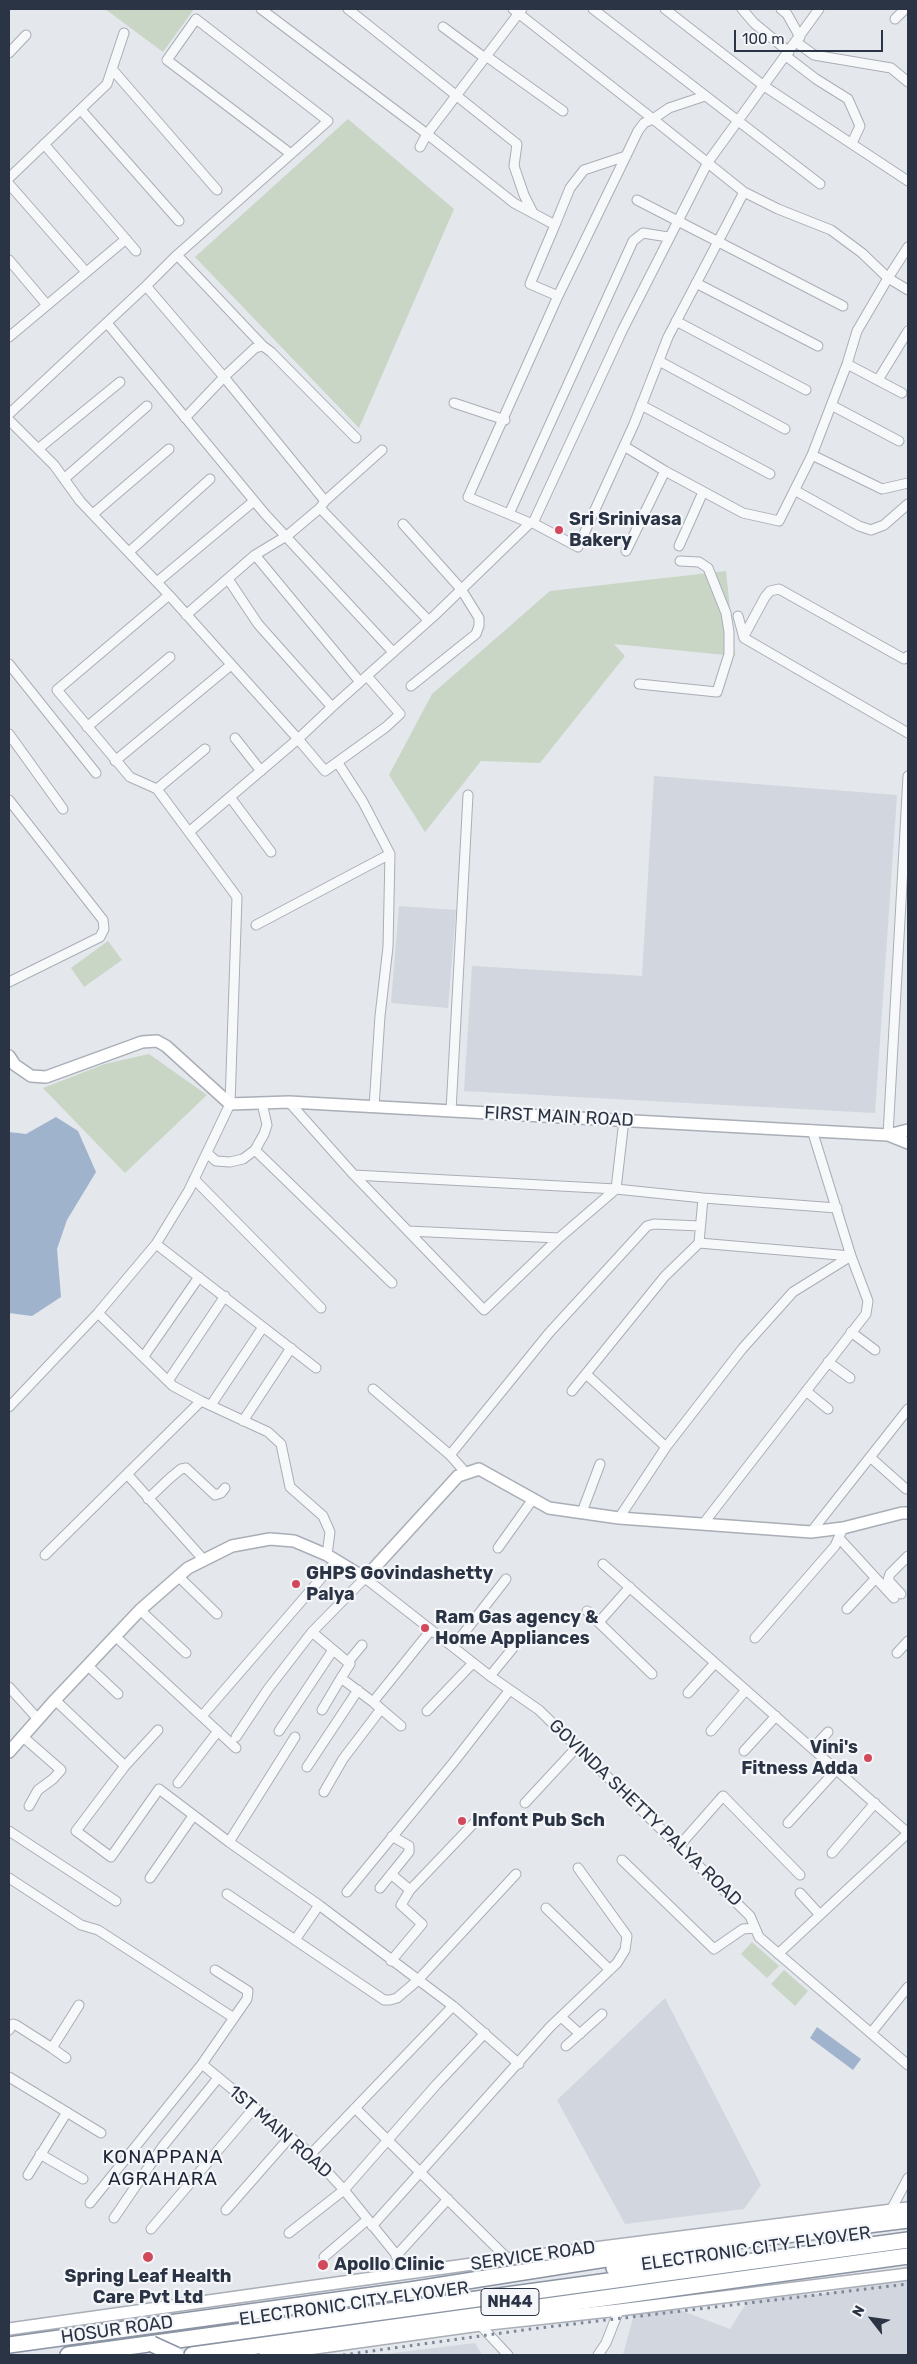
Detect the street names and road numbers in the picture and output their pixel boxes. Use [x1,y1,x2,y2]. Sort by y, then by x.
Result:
street label: FIRST MAIN ROAD [484,1102,634,1132]
street label: GOVINDA SHETTY PALYA ROAD [544,1715,746,1911]
street label: 1ST MAIN ROAD [224,2081,336,2183]
street label: ELECTRONIC CITY FLYOVER [640,2222,872,2276]
street label: SERVICE ROAD [469,2237,597,2275]
street label: ELECTRONIC CITY FLYOVER [238,2277,470,2331]
road number: NH44 [481,2288,539,2316]
street label: HOSUR ROAD [59,2311,175,2349]

